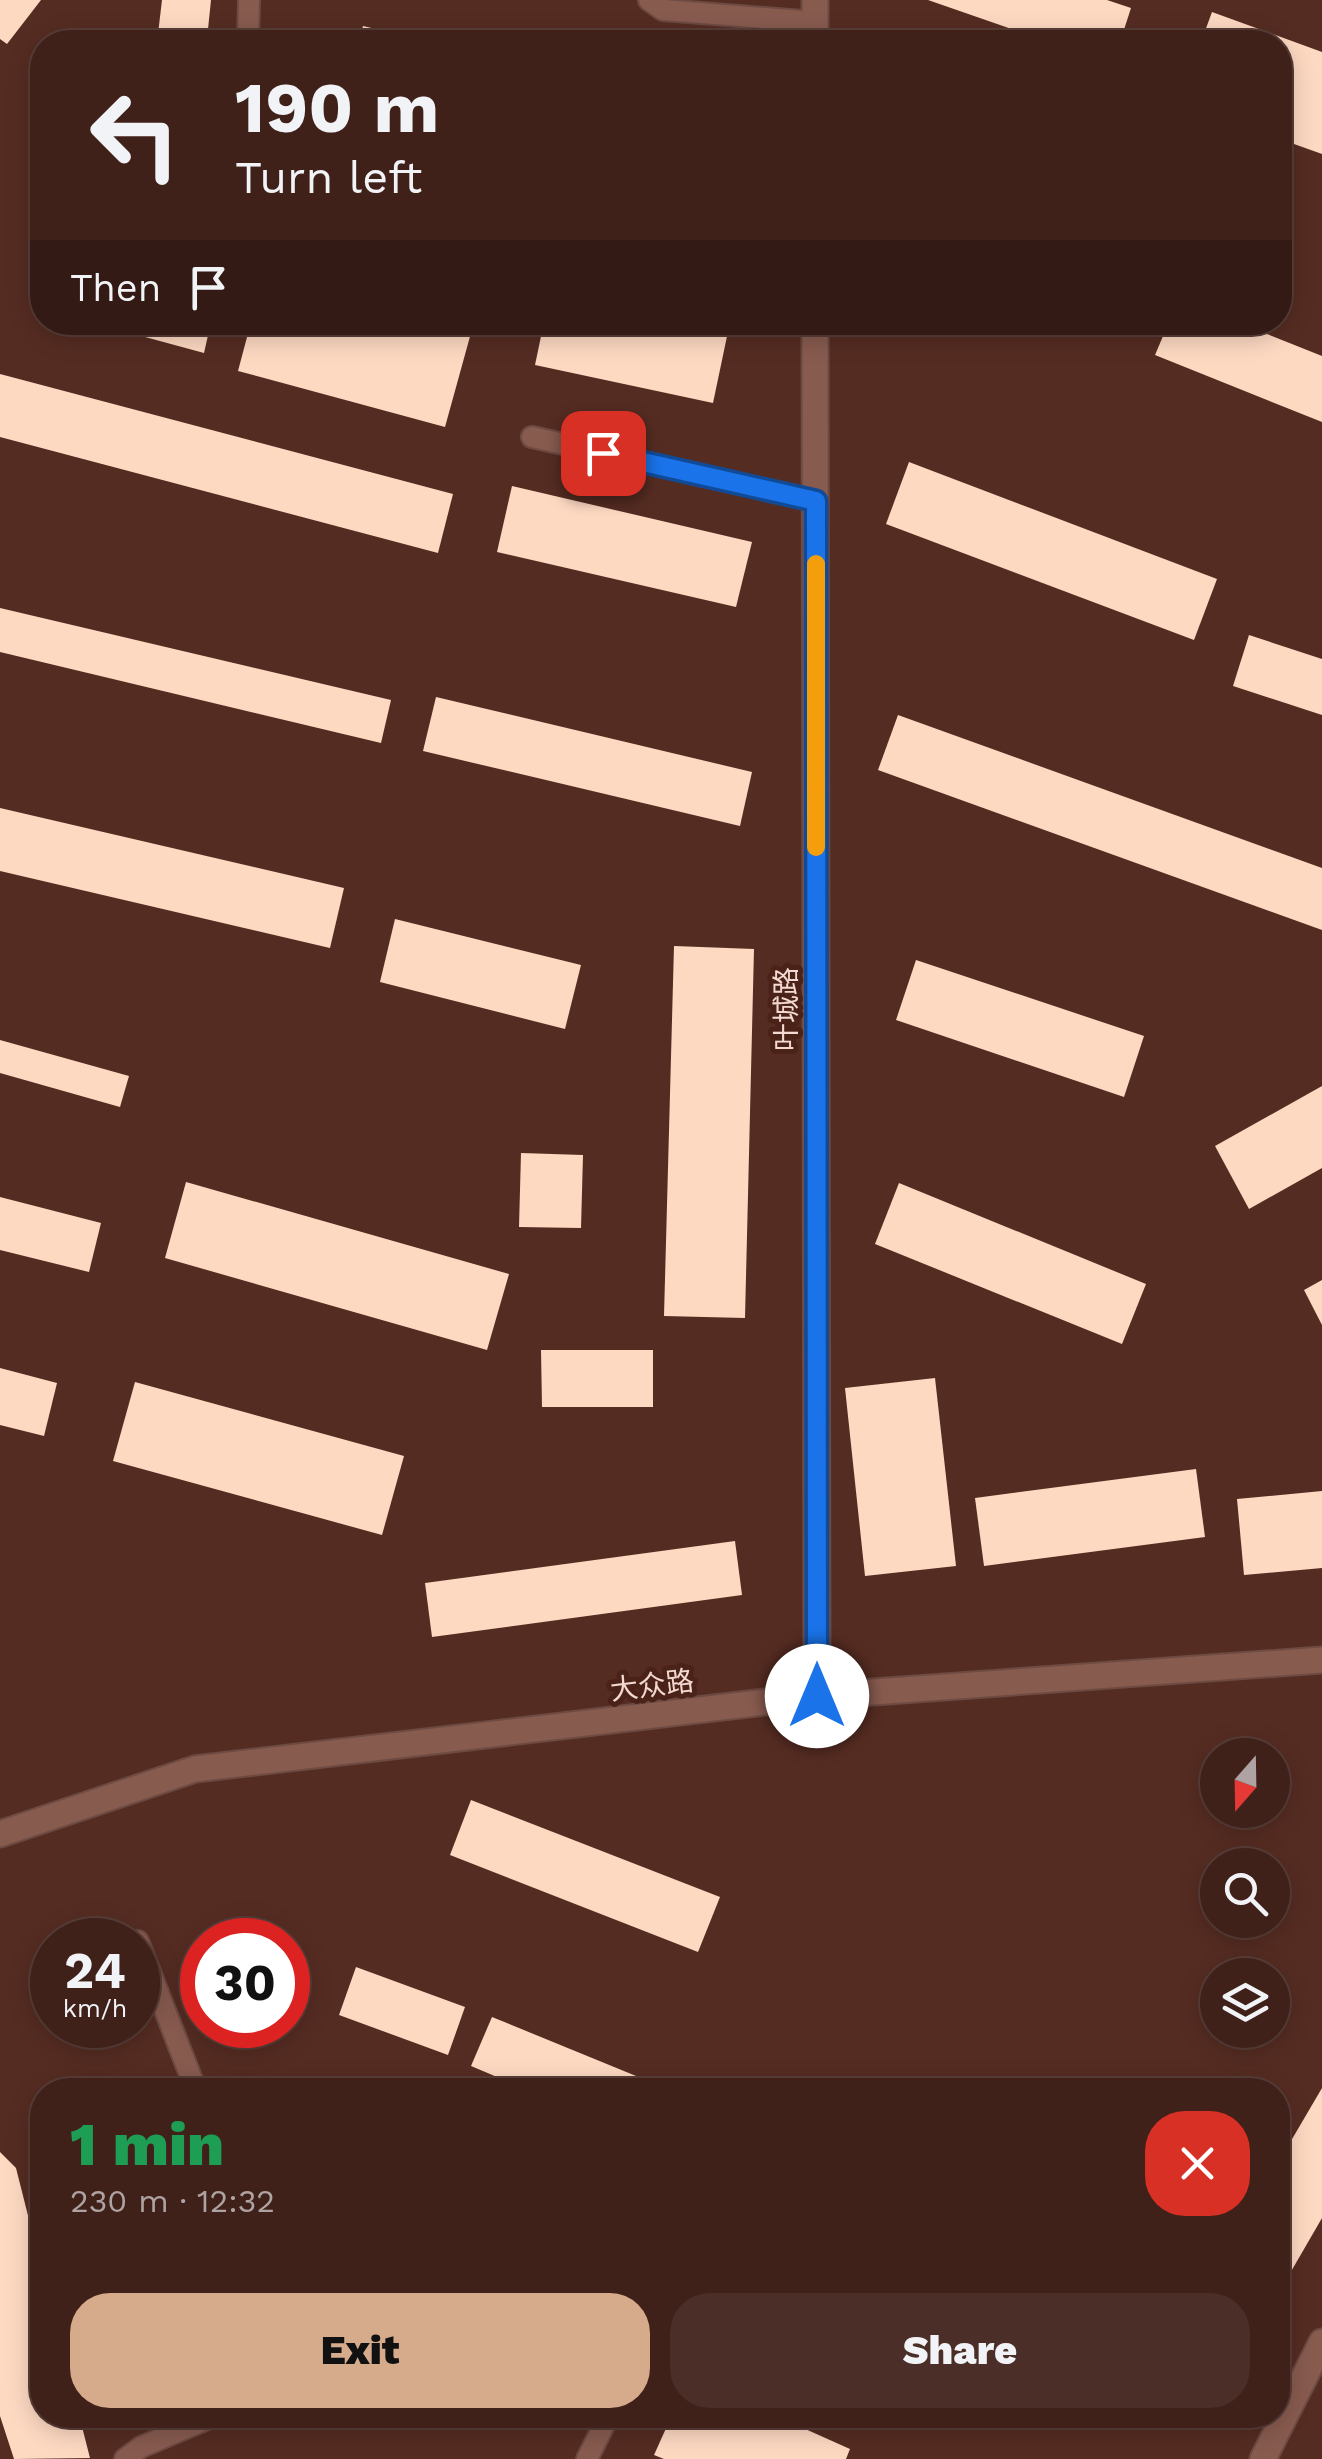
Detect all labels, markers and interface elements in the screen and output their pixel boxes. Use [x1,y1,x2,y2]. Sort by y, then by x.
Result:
text: 190 m [235,67,439,149]
icon: left [70,70,200,200]
text: Turn left [235,151,422,204]
icon: arrive [181,260,236,315]
text: Then [70,266,161,310]
pin [561,411,646,496]
icon: arrive [576,426,631,481]
street label: 叶城路 [770,967,803,1051]
position arrow [765,1644,869,1748]
street label: 大众路 [608,1664,696,1707]
north arrow [1200,1738,1290,1828]
map controls [1200,1738,1290,2048]
button: search [1200,1848,1290,1938]
speed limit sign: 30 [180,1918,310,2048]
text: 24 [64,1941,126,2000]
button: layers [1200,1958,1290,2048]
text: km/h [63,1994,127,2023]
text: 1 min [70,2109,224,2180]
button: close [1145,2111,1250,2216]
text: 230 m · 12:32 [70,2182,275,2220]
button: Exit [70,2293,650,2408]
button: Share [670,2293,1250,2408]

